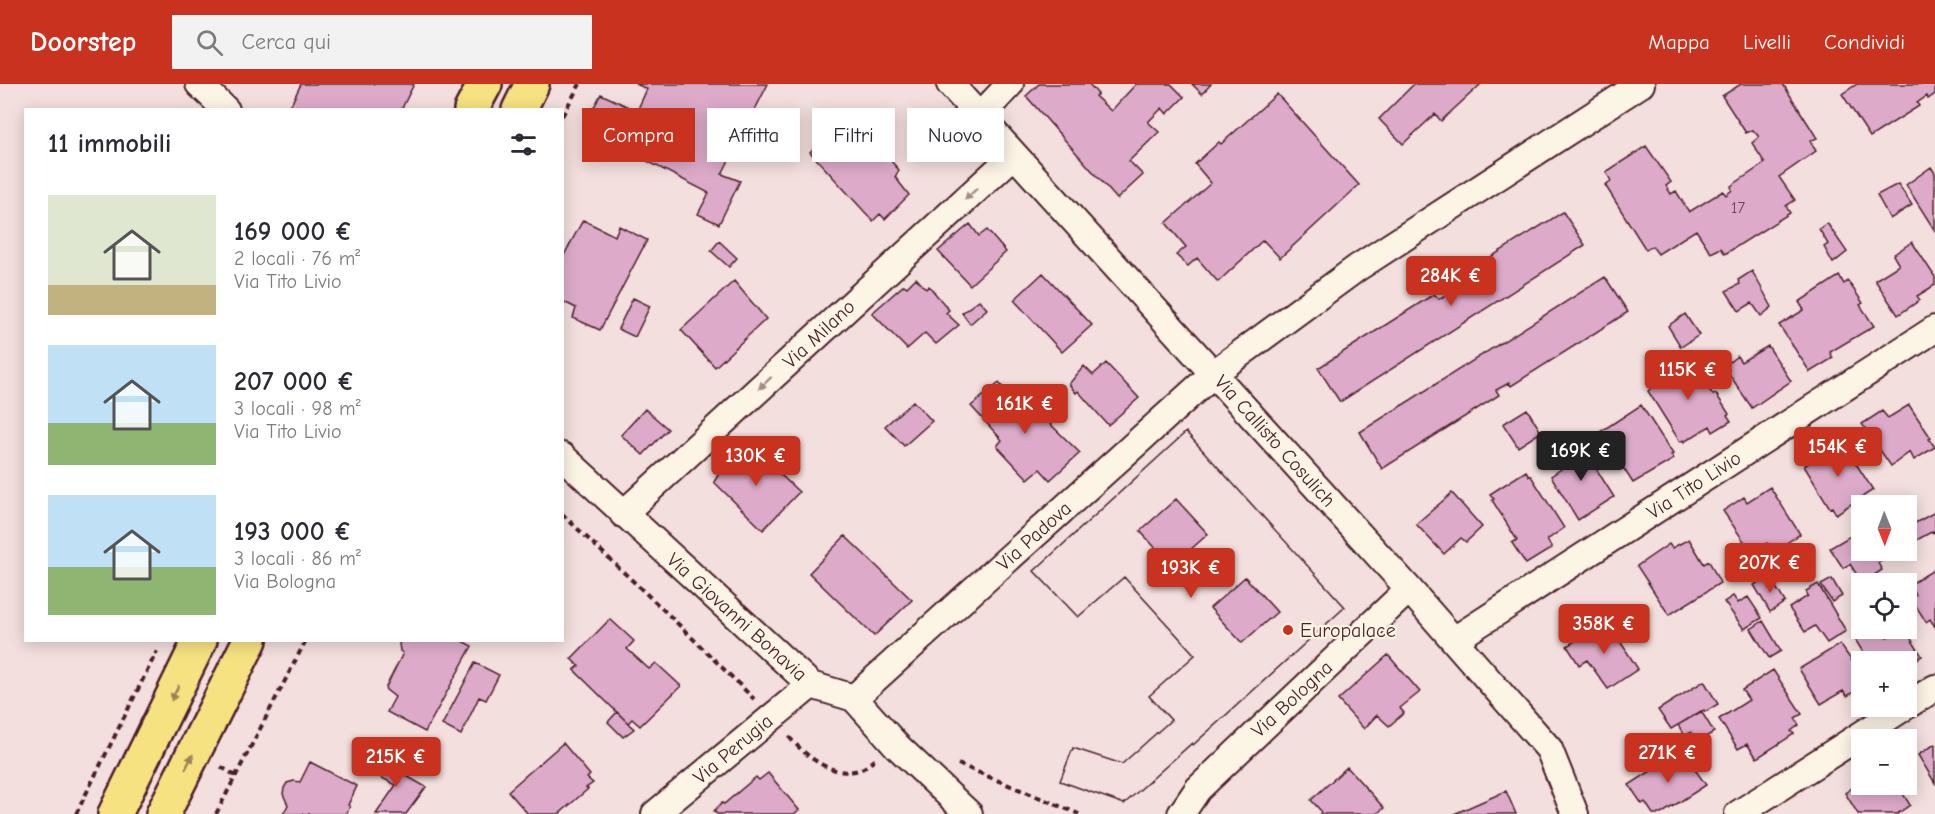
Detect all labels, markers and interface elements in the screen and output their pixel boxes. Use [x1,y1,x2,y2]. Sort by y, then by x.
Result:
search box [172,15,592,69]
text: Doorstep [30,26,136,58]
icon: search [193,26,226,59]
text: Cerca qui [241,29,331,55]
text: Mappa [1648,30,1710,54]
text: Livelli [1743,30,1791,54]
text: Condividi [1824,30,1905,54]
chip: Compra [582,108,695,162]
chip: Affitta [707,108,800,162]
chip: Filtri [812,108,895,162]
chip: Nuovo [907,108,1004,162]
icon: filters [507,128,540,161]
text: 11 immobili [48,129,171,159]
one-way arrow [963,187,978,201]
house number: 17 [1731,199,1745,217]
text: 169 000 € [234,217,352,247]
icon: home [96,219,168,291]
text: 2 locali · 76 m² [234,247,360,270]
pin: 284K € [1402,256,1500,307]
text: 284K € [1420,264,1482,287]
text: Via Tito Livio [234,270,342,293]
street label: Via Milano [778,295,860,373]
pin: 115K € [1639,350,1737,401]
text: 115K € [1659,358,1717,381]
text: 207 000 € [234,367,355,397]
icon: home [96,369,168,441]
street label: Via Callisto Cosulich [1210,370,1340,512]
one-way arrow [758,376,773,390]
pin: 161K € [976,384,1074,435]
text: 161K € [996,392,1054,415]
text: 3 locali · 98 m² [234,397,361,420]
text: Via Tito Livio [234,420,342,443]
pin: 154K € [1789,427,1887,478]
pin: 169K € [1532,431,1630,482]
text: 154K € [1808,435,1868,458]
pin: 130K € [707,436,805,487]
text: 169K € [1551,439,1611,462]
text: 130K € [725,444,787,467]
street label: Via Tito Livio [1643,446,1745,524]
north arrow [1851,495,1917,561]
map controls [1851,495,1917,795]
street label: Via Padova [992,497,1076,575]
text: 193 000 € [234,517,352,547]
icon: home [96,519,168,591]
pin: 207K € [1721,543,1819,594]
text: 3 locali · 86 m² [234,547,361,570]
street label: Via Giovanni Bonavia [662,548,812,686]
pin: 193K € [1142,548,1240,599]
text: 207K € [1739,551,1801,574]
text: 193K € [1161,556,1221,579]
text: Via Bologna [234,570,336,593]
button: locate [1851,573,1917,639]
pin: 358K € [1555,604,1653,655]
text: 358K € [1573,612,1635,635]
place label: Europalace [1300,619,1396,642]
marker: Europalace [1281,623,1295,637]
button: + [1851,651,1917,717]
street label: Via Bologna [1247,656,1337,742]
one-way arrow [170,684,180,702]
street label: Via Perugia [689,709,777,789]
button: − [1851,729,1917,795]
pin: 271K € [1619,733,1717,784]
pin: 215K € [347,737,445,788]
text: 271K € [1639,741,1697,764]
text: 215K € [366,745,426,768]
one-way arrow [184,753,194,770]

